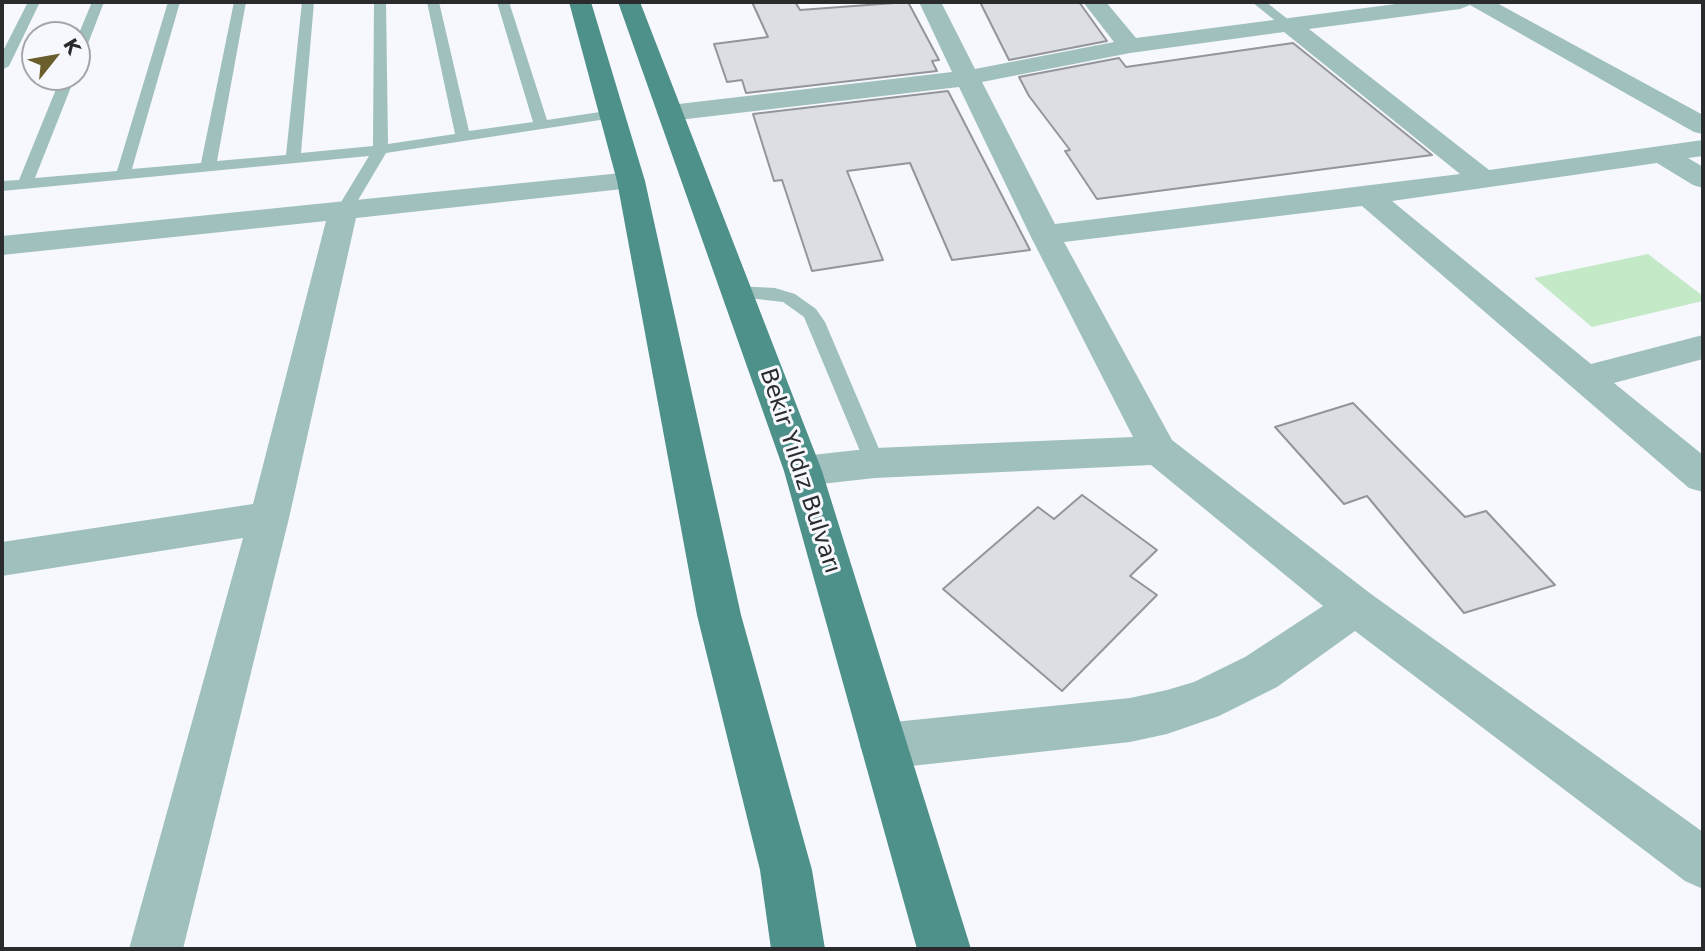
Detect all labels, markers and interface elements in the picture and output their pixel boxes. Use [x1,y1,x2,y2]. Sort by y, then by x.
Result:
north arrow [21,21,91,91]
text: K [59,34,86,58]
street label: Bekir Yıldız Bulvarı [753,365,845,577]

